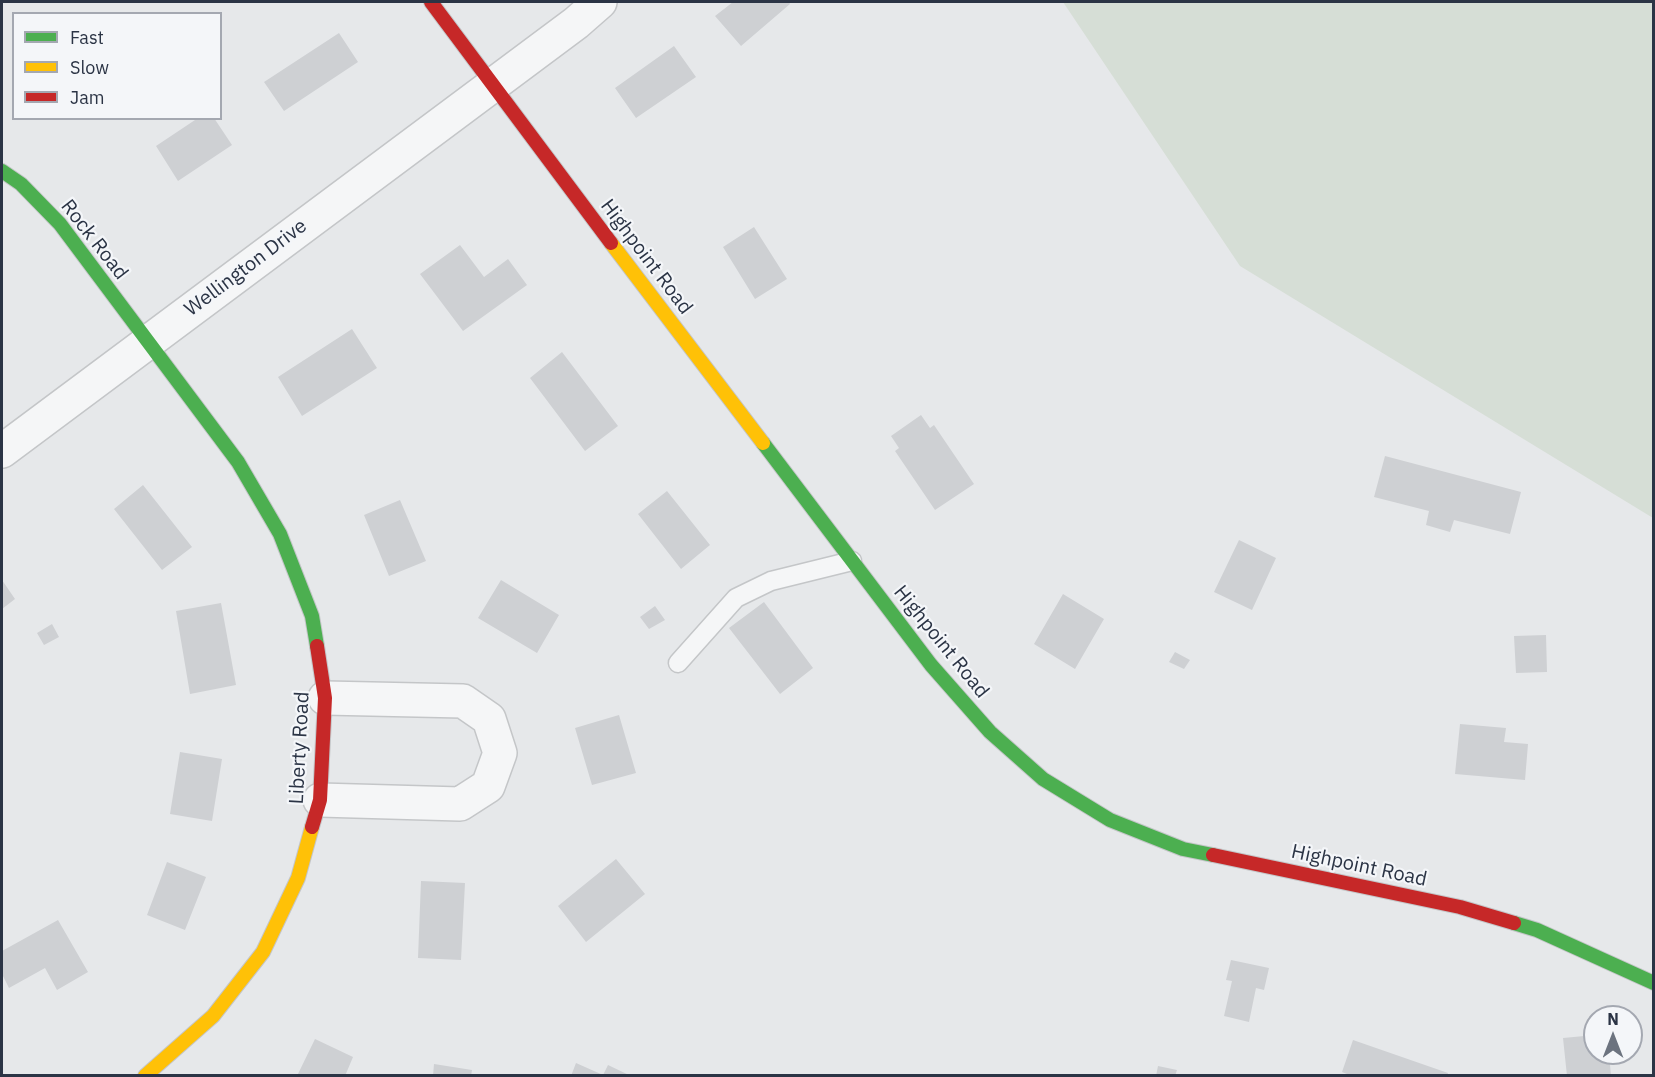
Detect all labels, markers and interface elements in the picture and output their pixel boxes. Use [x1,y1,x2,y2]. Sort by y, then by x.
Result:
legend [12,12,222,120]
text: Fast [70,26,104,49]
text: Slow [70,56,109,79]
text: Jam [70,86,105,109]
street label: Rock Road [55,195,133,285]
street label: Highpoint Road [595,195,697,319]
street label: Wellington Drive [180,214,312,322]
street label: Highpoint Road [888,581,994,703]
street label: Liberty Road [285,691,315,805]
street label: Highpoint Road [1289,840,1429,892]
north arrow [1583,1005,1643,1065]
text: N [1607,1009,1619,1029]

